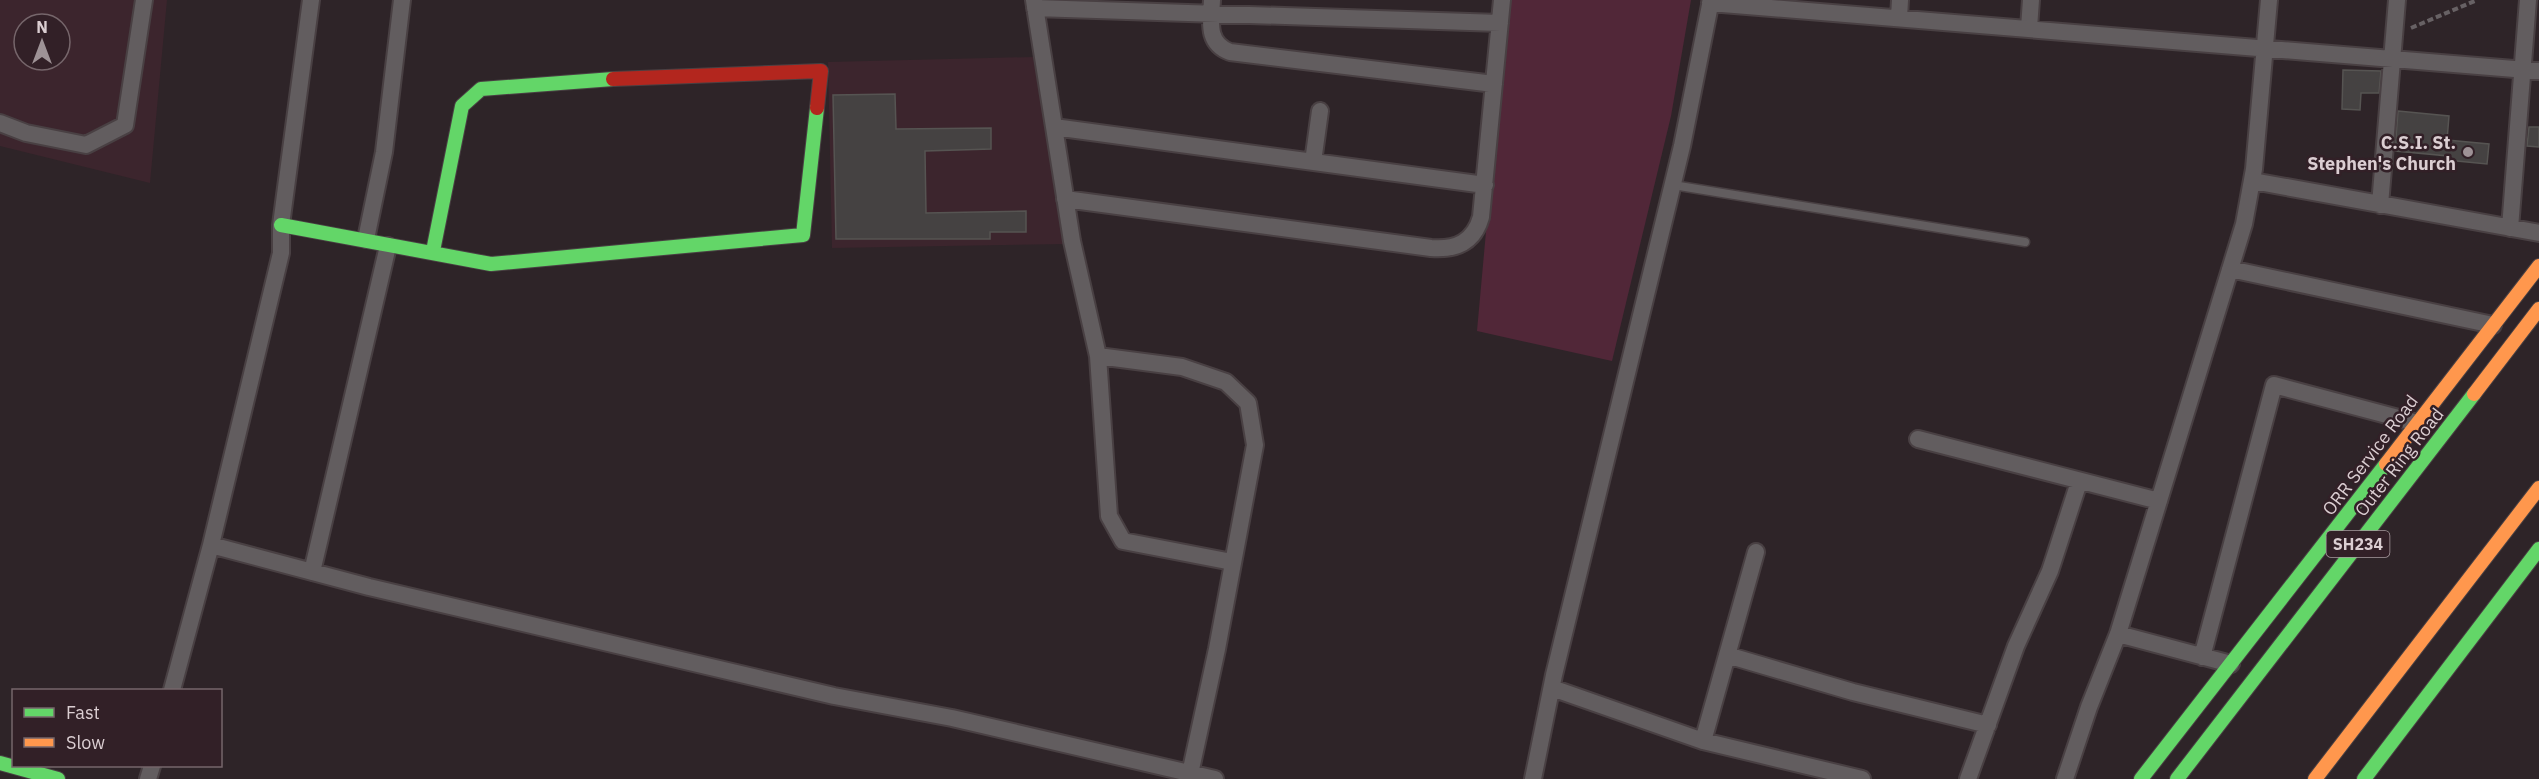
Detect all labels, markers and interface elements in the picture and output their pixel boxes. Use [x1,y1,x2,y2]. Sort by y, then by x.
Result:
north arrow [12,12,72,72]
text: N [36,17,48,37]
place label: C.S.I. St. Stephen's Church [2307,131,2456,175]
marker: C.S.I. St. Stephen's Church [2461,145,2475,159]
street label: ORR Service Road [2317,390,2423,520]
street label: Outer Ring Road [2350,403,2448,521]
road number: SH234 [2326,531,2390,557]
legend [12,689,222,767]
text: Fast [66,701,100,724]
text: Slow [66,731,105,754]

